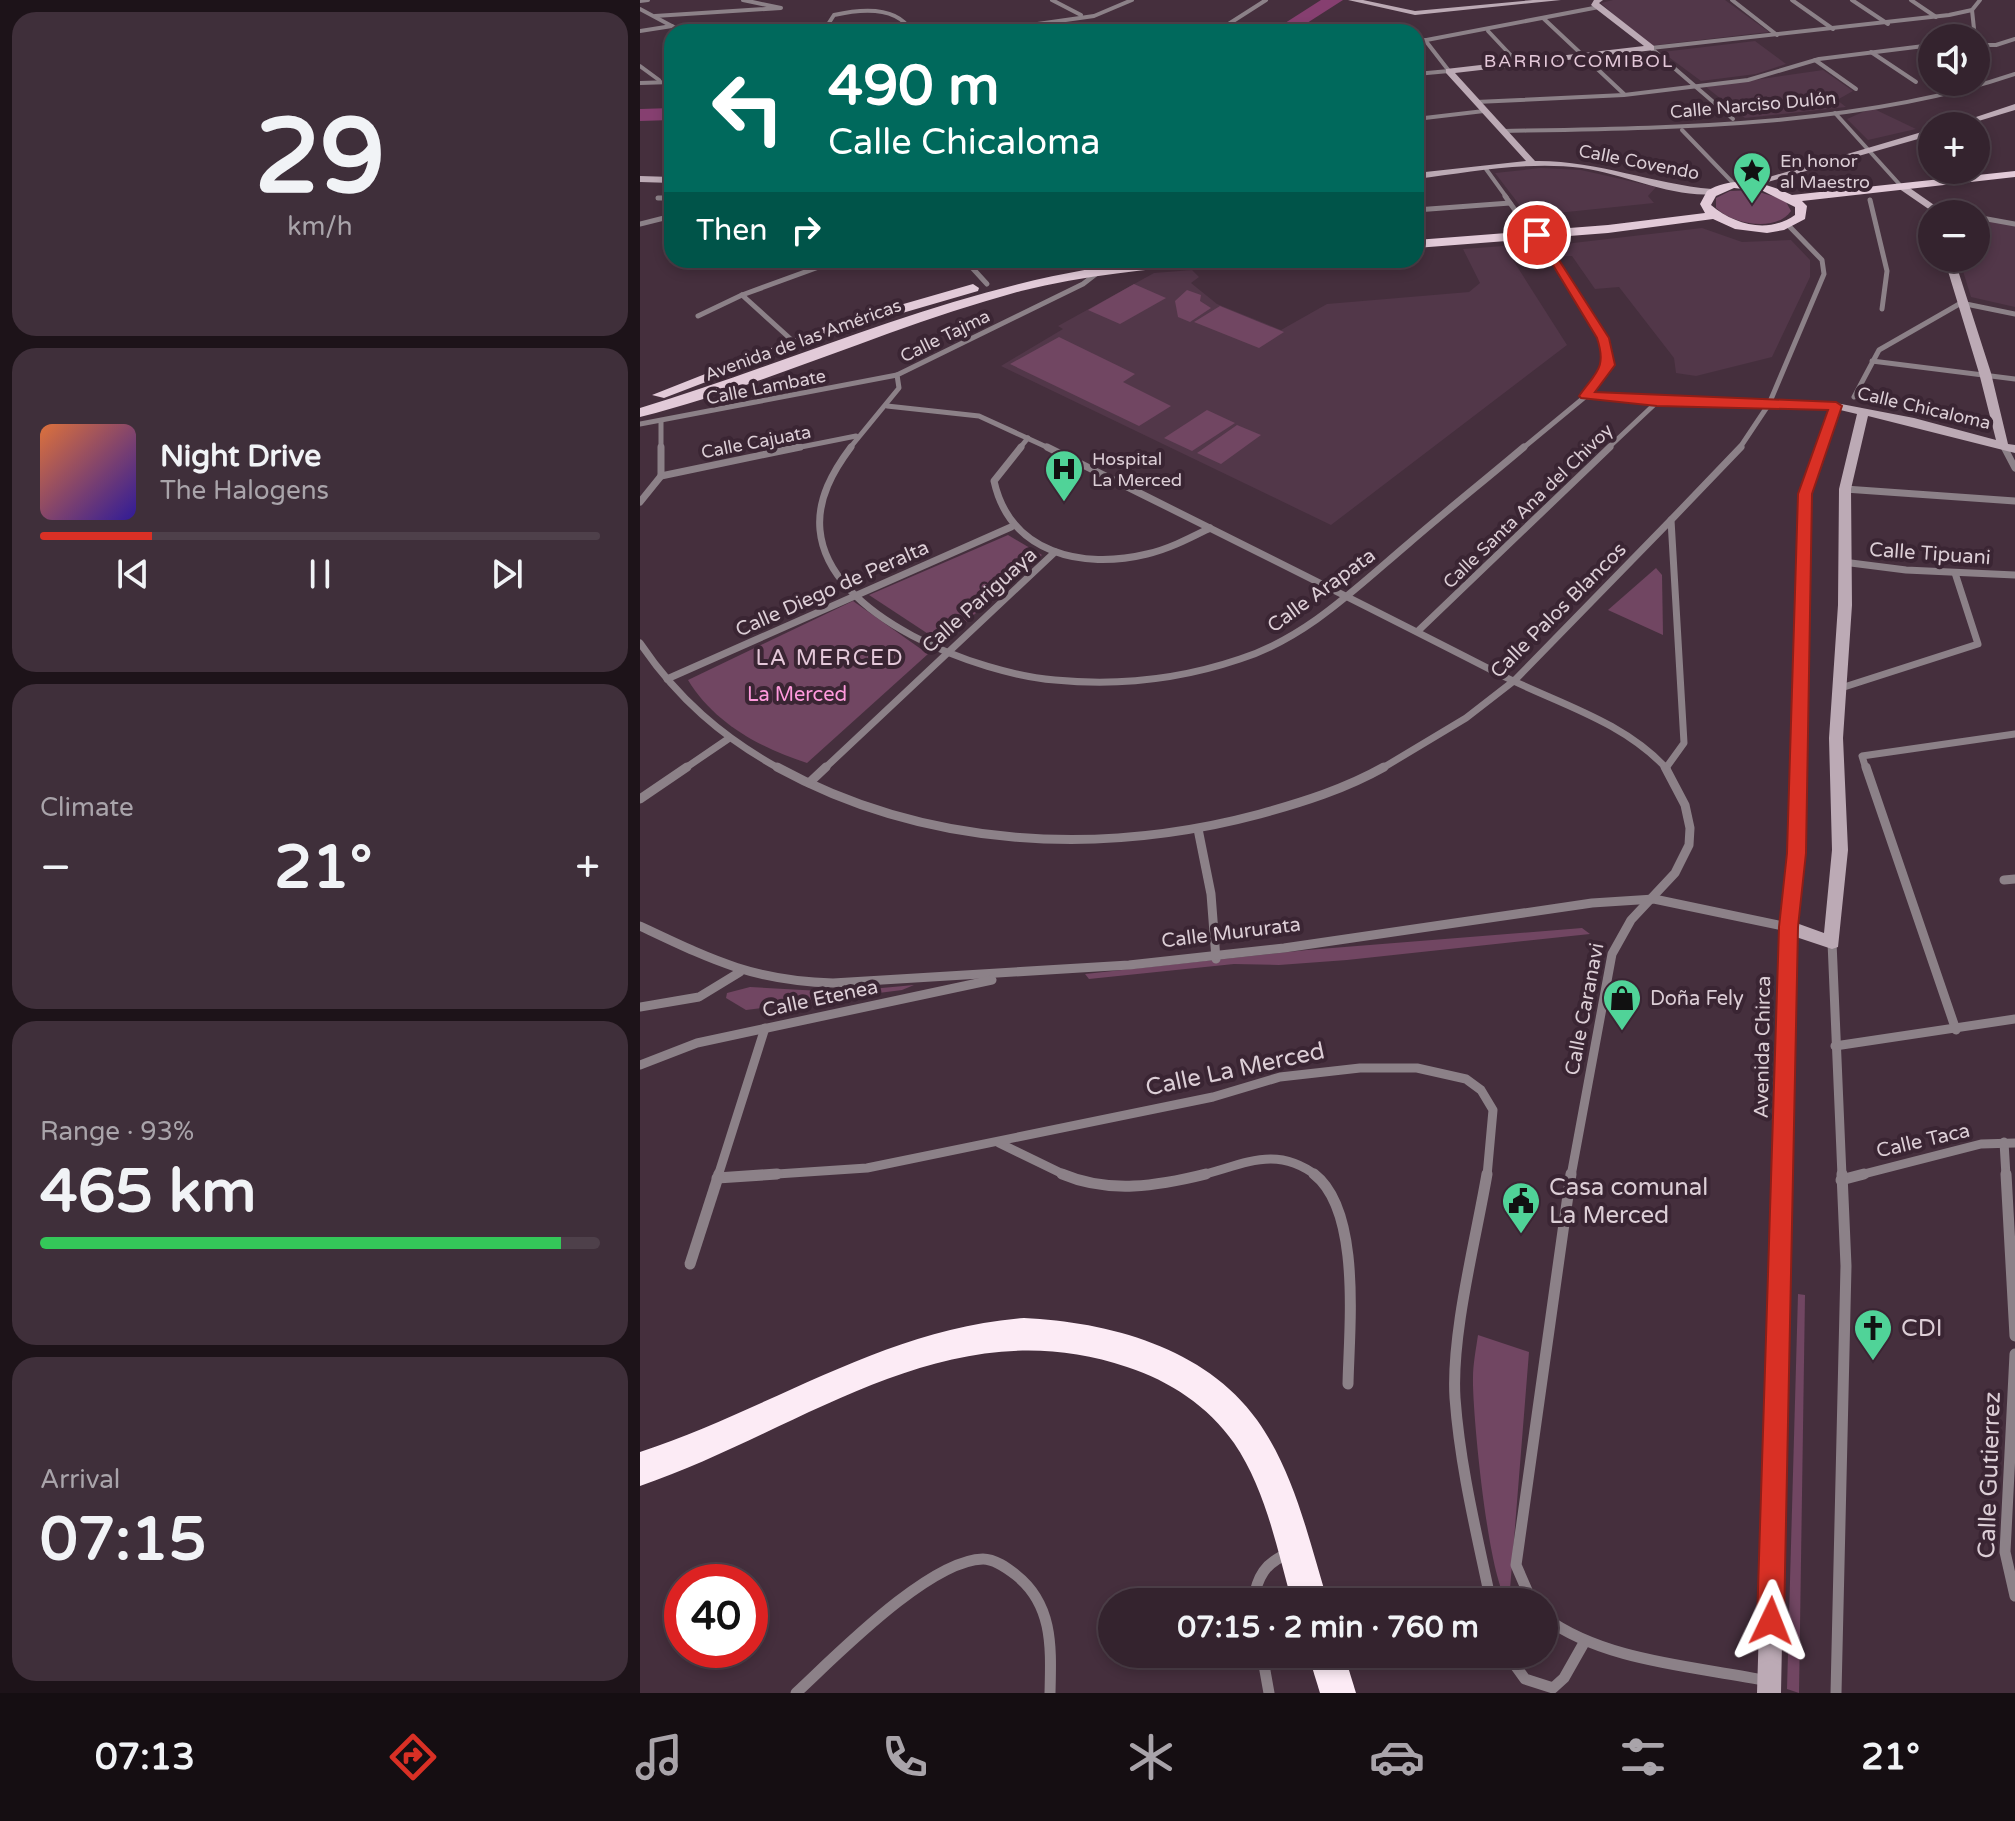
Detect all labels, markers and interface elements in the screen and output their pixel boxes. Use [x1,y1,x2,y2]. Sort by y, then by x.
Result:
map controls [1918,24,1990,272]
button: sound [1918,24,1990,96]
district label: BARRIO COMIBOL [1484,50,1674,72]
text: 490 m [828,53,999,120]
icon: left [696,56,800,160]
street label: Calle Narciso Dulón [1669,87,1837,123]
text: 29 [255,96,385,221]
button: + [1918,112,1990,184]
text: Calle Chicaloma [828,121,1100,164]
street label: Calle Covendo [1577,140,1701,184]
place icon: En honor al Maestro [1731,150,1773,205]
place label: En honor al Maestro [1780,150,1870,193]
button: − [1918,200,1990,272]
pin [1503,201,1571,269]
icon: right [784,208,828,252]
text: km/h [287,211,353,242]
text: Then [696,212,768,249]
icon: arrive [1515,213,1559,257]
street label: Avenida de las Américas [702,294,904,386]
street label: Calle Tajma [896,305,994,367]
street label: Calle Lambate [704,365,828,409]
street label: Calle Chicaloma [1855,382,1993,434]
street label: Calle Santa Ana del Chivoy [1438,419,1618,593]
street label: Calle Cajuata [699,421,813,463]
text: Night Drive [160,438,321,475]
hospital icon: Hospital La Merced [1043,448,1085,503]
place label: Hospital La Merced [1092,448,1182,491]
text: The Halogens [160,475,329,506]
street label: Calle Diego de Peralta [732,535,933,642]
street label: Calle Palos Blancos [1486,538,1632,684]
street label: Calle Tipuani [1868,538,1992,570]
street label: Calle Pariguaya [917,543,1042,659]
street label: Calle Arapata [1263,544,1380,638]
icon: previous [111,552,155,596]
icon: pause [298,552,342,596]
icon: next [485,552,529,596]
district label: LA MERCED [755,645,905,671]
park label: La Merced [747,683,847,707]
text: Climate [40,792,134,823]
text: 21° [274,832,372,904]
text: − [40,842,71,895]
text: + [575,842,600,895]
street label: Calle Mururata [1160,913,1302,953]
street label: Calle Caranavi [1560,941,1610,1077]
street label: Calle Etenea [760,975,880,1023]
street label: Avenida Chirca [1750,976,1776,1118]
shop icon: Doña Fely [1601,977,1643,1032]
place label: Doña Fely [1650,987,1744,1011]
street label: Calle La Merced [1143,1036,1327,1103]
text: Range · 93% [40,1116,194,1147]
street label: Calle Taca [1874,1119,1972,1163]
text: 465 km [40,1156,256,1228]
place label: Casa comunal La Merced [1549,1173,1708,1230]
public building icon: Casa comunal La Merced [1500,1180,1542,1235]
church icon: CDI [1852,1307,1894,1362]
place label: CDI [1901,1314,1943,1343]
street label: Calle Gutierrez [1972,1391,2007,1559]
text: Arrival [40,1464,120,1495]
text: 07:15 [40,1504,206,1576]
speed limit sign: 40 [664,1564,768,1668]
position arrow [1729,1579,1813,1663]
text: 07:15 · 2 min · 760 m [1177,1609,1479,1646]
icon: directions [385,1729,441,1785]
icon: music [631,1729,687,1785]
icon: phone [877,1729,933,1785]
icon: climate [1123,1729,1179,1785]
icon: car [1369,1729,1425,1785]
icon: filters [1615,1729,1671,1785]
text: 07:13 [95,1736,195,1779]
text: 21° [1861,1736,1920,1779]

